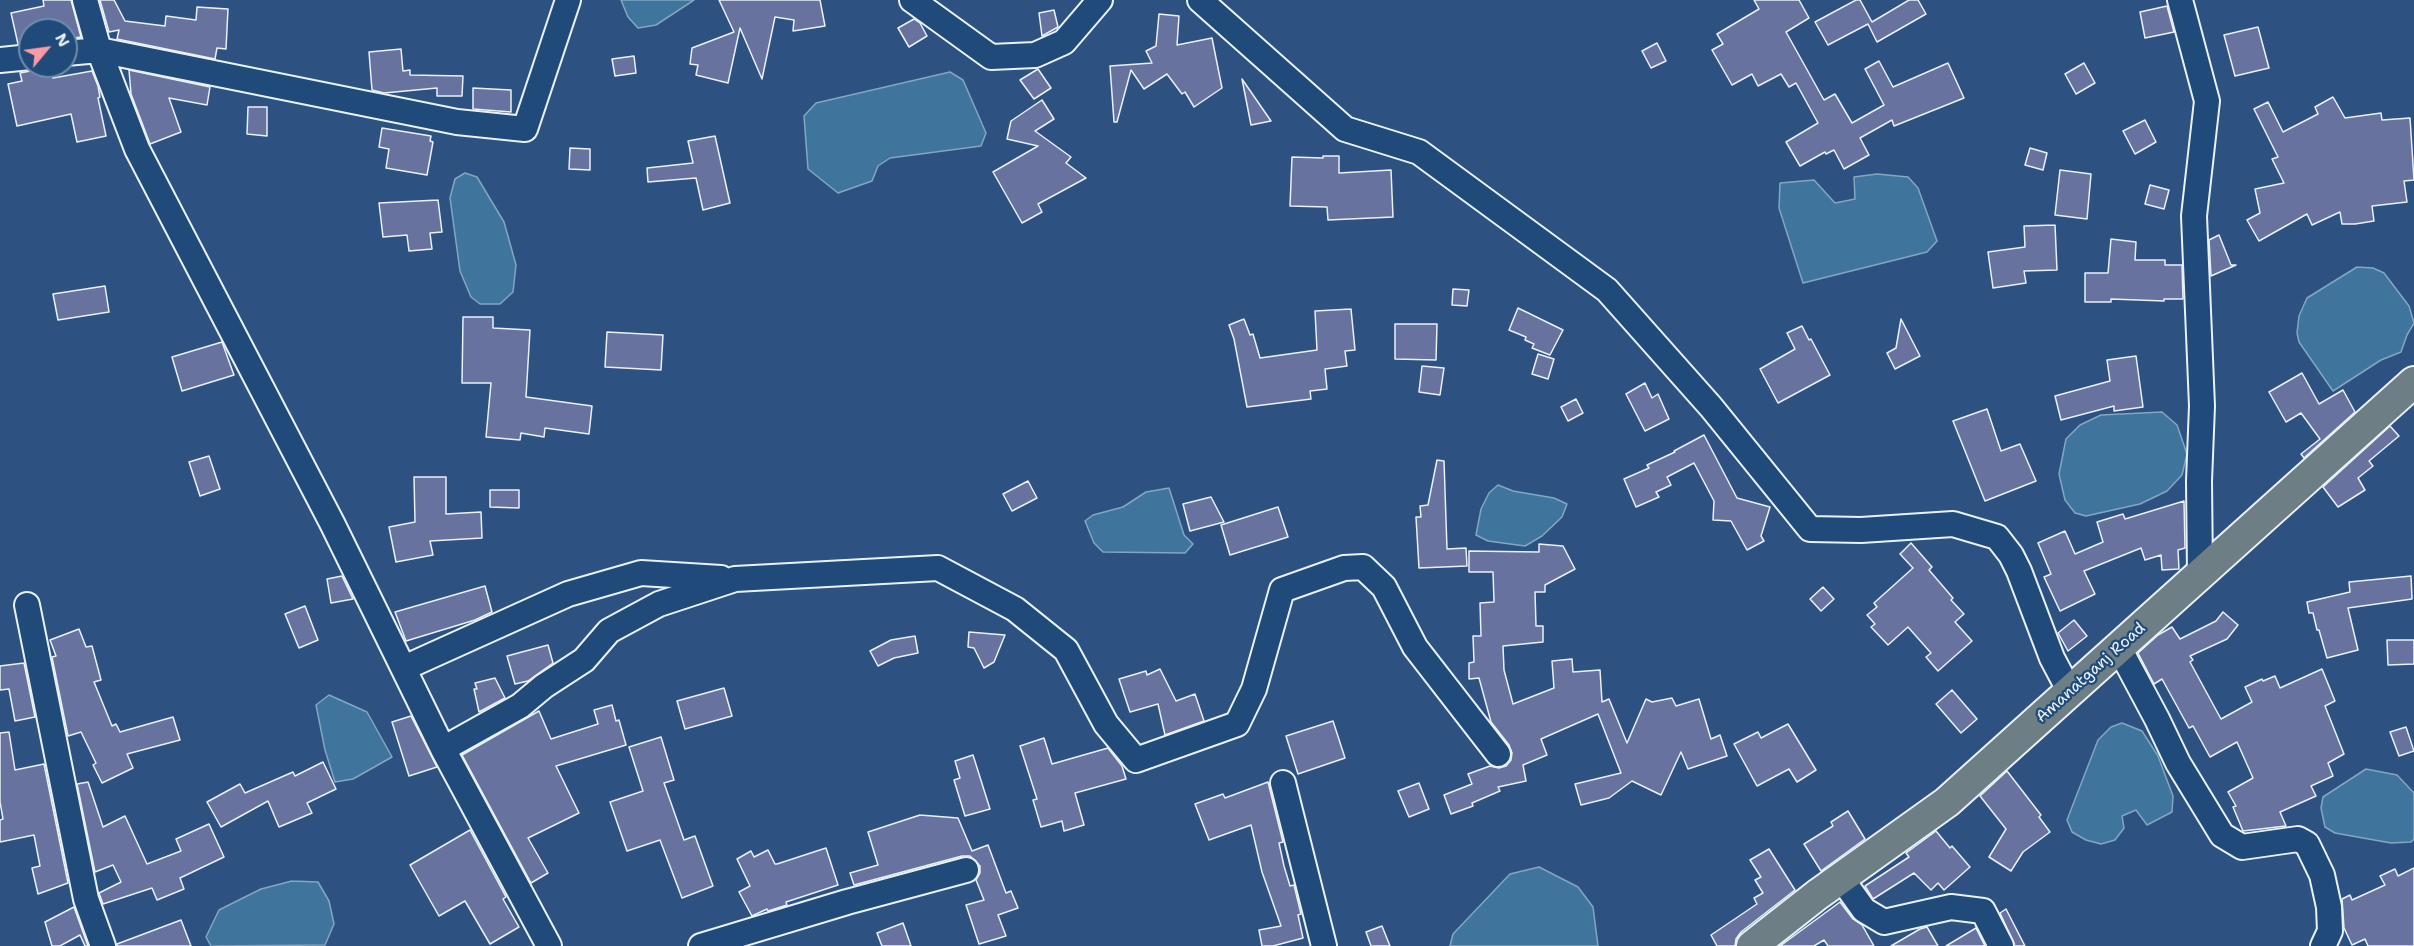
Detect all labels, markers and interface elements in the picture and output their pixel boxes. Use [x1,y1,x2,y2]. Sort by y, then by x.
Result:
north arrow [18,18,78,78]
text: N [50,29,75,51]
street label: Amanatganj Road [2032,619,2150,727]

